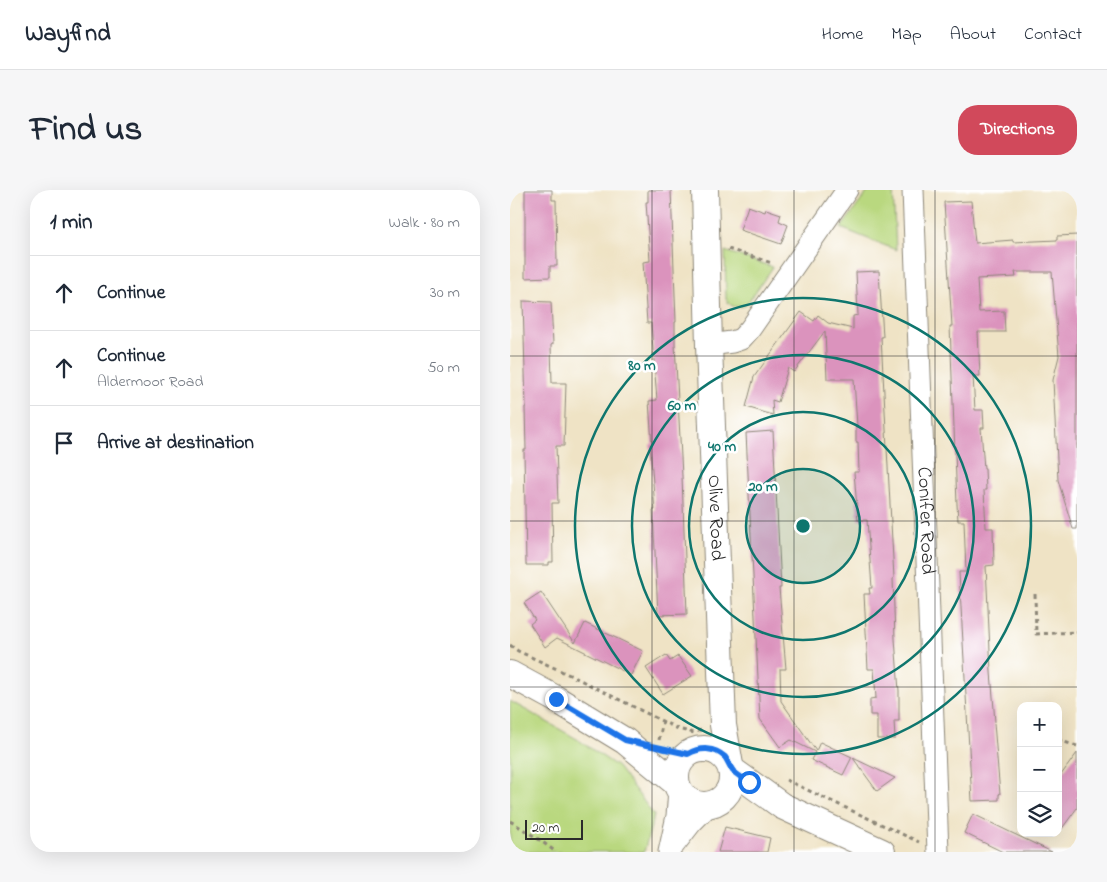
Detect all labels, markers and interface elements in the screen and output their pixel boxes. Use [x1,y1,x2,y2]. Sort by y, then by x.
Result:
text: Wayfind [25,17,111,52]
text: Home [822,22,863,48]
text: Map [891,22,922,48]
text: About [950,22,996,48]
text: Contact [1024,22,1082,48]
text: Find us [30,105,142,156]
button: Directions [958,105,1077,155]
text: 1 min [50,208,92,238]
text: Walk · 80 m [389,211,460,235]
icon: ahead [50,279,78,307]
text: Continue [97,280,165,307]
text: 30 m [430,281,460,305]
text: Continue [97,343,165,370]
icon: ahead [50,354,78,382]
text: 80 m [627,355,656,377]
text: 50 m [428,356,460,380]
text: Aldermoor Road [97,370,203,394]
text: 60 m [667,395,697,417]
icon: arrive [50,429,78,457]
text: Arrive at destination [97,430,254,457]
text: 40 m [707,436,736,458]
street label: Conifer Road [909,466,942,575]
street label: Olive Road [699,474,731,561]
text: 20 m [747,476,778,498]
centre of rings [794,517,812,535]
route end [545,688,568,711]
map controls [1017,702,1062,837]
button: + [1017,702,1062,747]
button: − [1017,747,1062,792]
route start [738,771,761,794]
button: layers [1017,792,1062,837]
scale bar [525,817,582,840]
text: 20 m [532,818,559,839]

